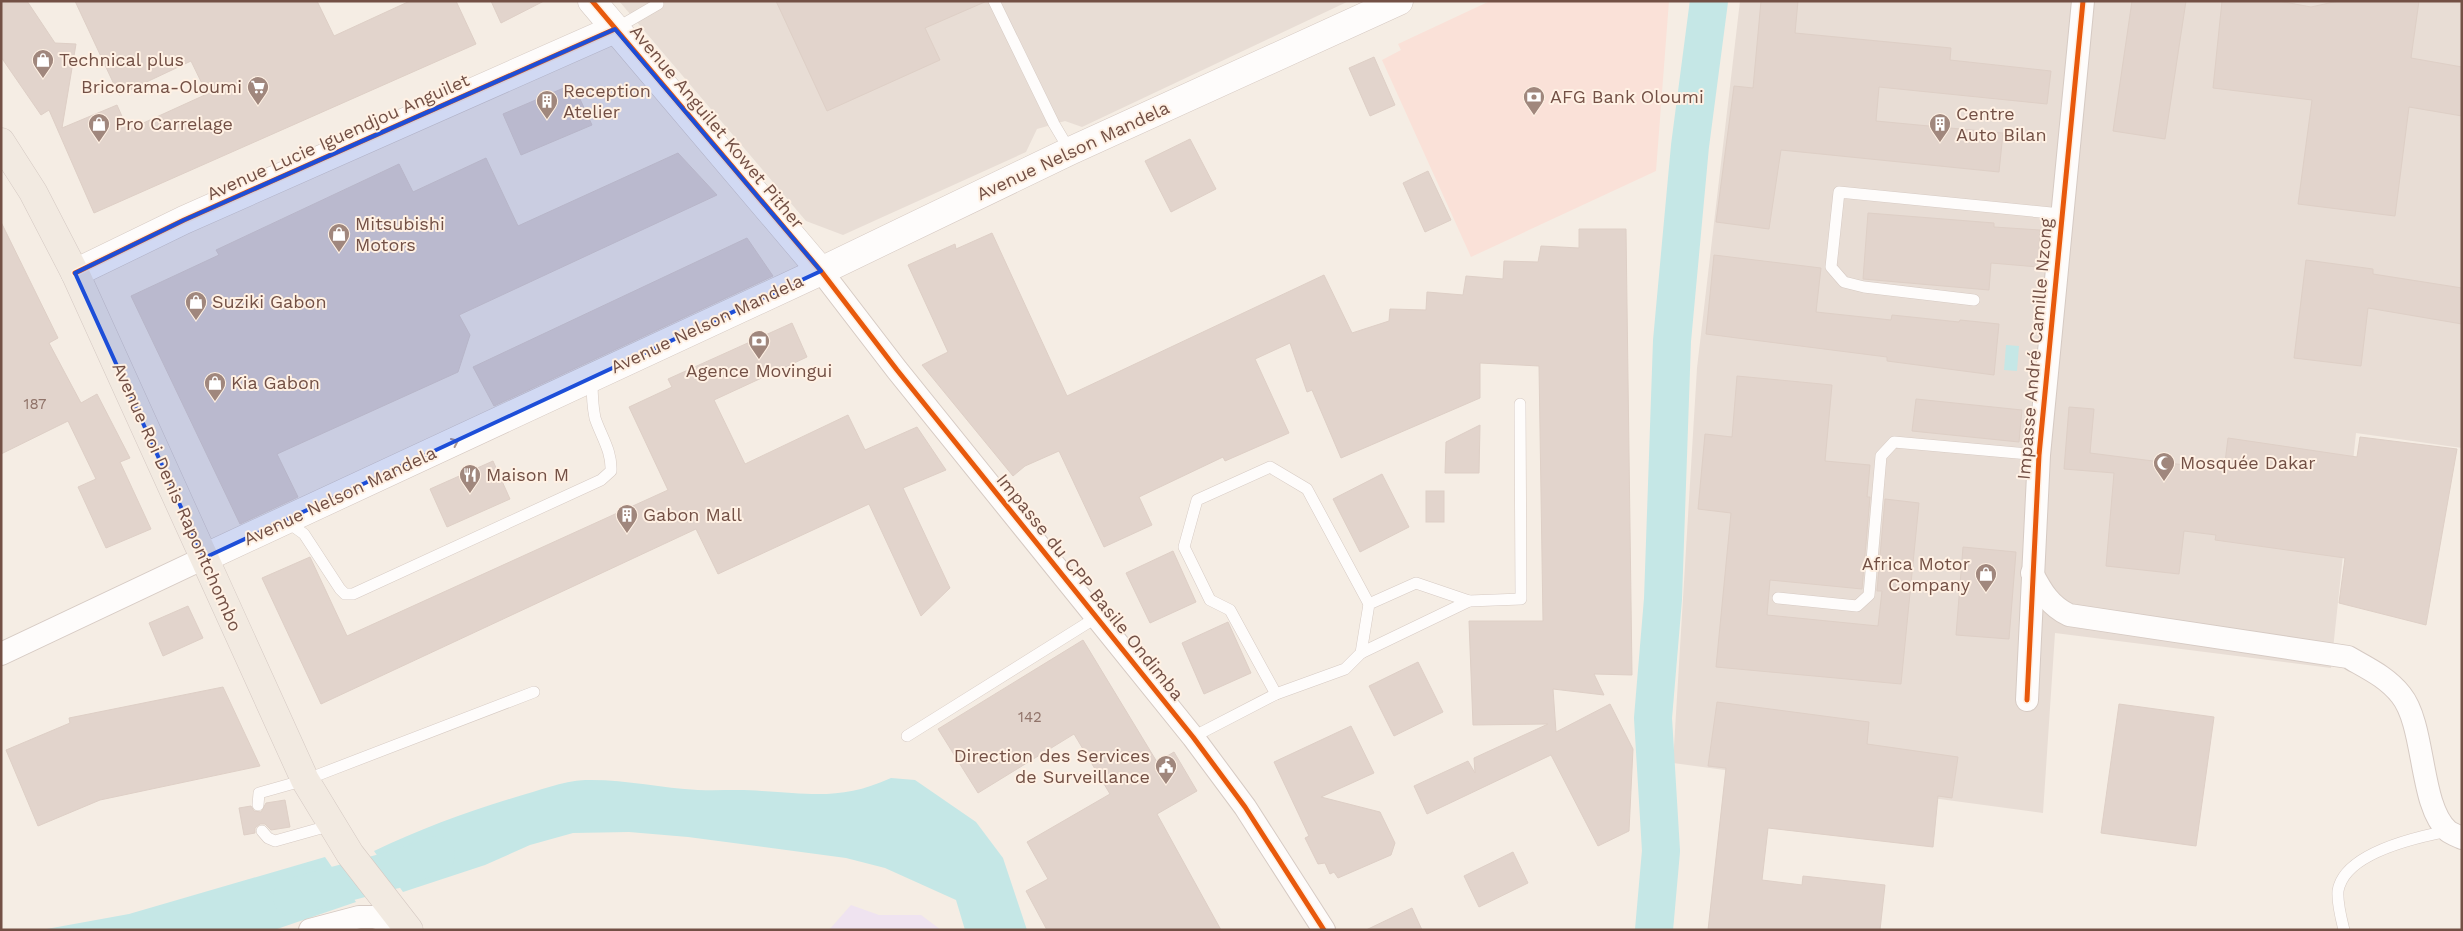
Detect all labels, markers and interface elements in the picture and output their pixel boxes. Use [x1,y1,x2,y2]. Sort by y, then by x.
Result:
street label: Avenue Anguilet Kowet Pither [626,21,809,233]
shop icon: Technical plus [31,48,55,79]
place label: Technical plus [59,49,184,70]
street label: Avenue Lucie Iguendjou Anguilet [203,69,473,204]
supermarket icon: Bricorama-Oloumi [246,75,270,106]
place label: Bricorama-Oloumi [81,76,242,97]
place label: Reception Atelier [563,80,651,122]
bank icon: AFG Bank Oloumi [1522,85,1546,116]
place label: AFG Bank Oloumi [1550,86,1704,107]
building icon: Reception Atelier [535,89,559,120]
street label: Avenue Nelson Mandela [973,97,1173,205]
place label: Centre Auto Bilan [1956,103,2047,145]
shop icon: Pro Carrelage [87,112,111,143]
building icon: Centre Auto Bilan [1928,112,1952,143]
place label: Pro Carrelage [115,113,233,134]
place label: Mitsubishi Motors [355,213,445,255]
street label: Impasse André Camille Nzong [2013,217,2056,481]
shop icon: Mitsubishi Motors [327,222,351,253]
street label: Avenue Nelson Mandela [607,270,807,378]
shop icon: Suziki Gabon [184,290,208,321]
place label: Suziki Gabon [212,291,327,312]
bank icon: Agence Movingui [747,329,771,360]
street label: Avenue Roi Denis Rapontchombo [108,359,246,635]
place label: Agence Movingui [686,360,832,381]
shop icon: Kia Gabon [203,371,227,402]
place label: Kia Gabon [231,372,320,393]
house number: 187 [24,395,46,413]
one-way arrow [450,438,459,448]
street label: Avenue Nelson Mandela [240,442,440,550]
mosque icon: Mosquée Dakar [2152,451,2176,482]
place label: Mosquée Dakar [2180,452,2316,473]
restaurant icon: Maison M [458,463,482,494]
place label: Maison M [486,464,569,485]
street label: Impasse du CPP Basile Ondimba [992,469,1188,704]
building icon: Gabon Mall [615,503,639,534]
place label: Gabon Mall [643,504,743,525]
place label: Africa Motor Company [1862,553,1971,595]
shop icon: Africa Motor Company [1974,562,1998,593]
house number: 142 [1018,708,1042,726]
place label: Direction des Services de Surveillance [954,745,1150,787]
public building icon: Direction des Services de Surveillance [1154,754,1178,785]

